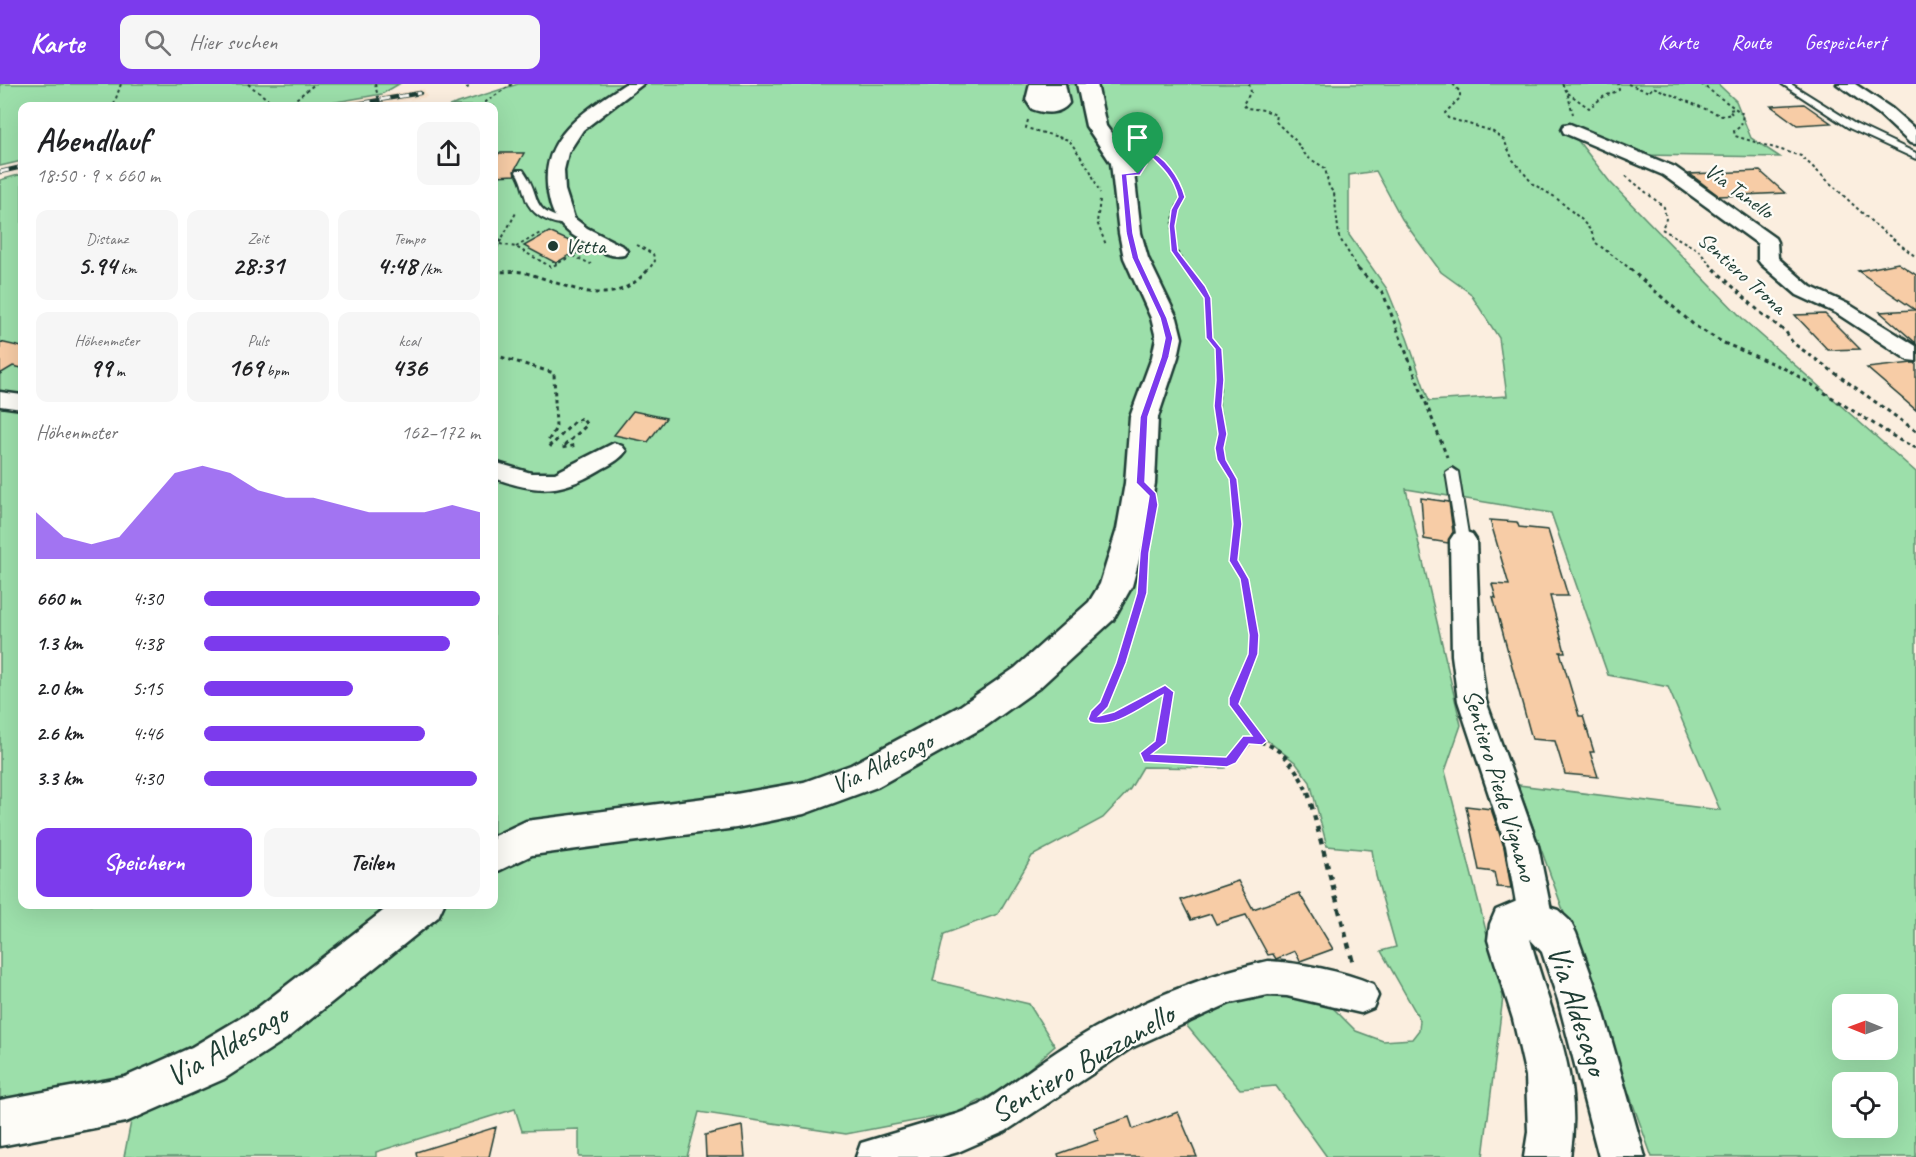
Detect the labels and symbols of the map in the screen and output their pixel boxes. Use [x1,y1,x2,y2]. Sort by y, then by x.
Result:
pin [1112,112,1163,174]
street label: Via Tanello [1699,157,1781,227]
street label: Sentiero Trona [1692,226,1794,321]
place label: Vetta [565,232,607,260]
marker: Vetta [546,239,560,253]
street label: Sentiero Piede Vignano [1455,685,1545,887]
street label: Via Aldesago [826,723,941,802]
street label: Via Aldesago [1538,940,1619,1084]
street label: Via Aldesago [159,992,299,1096]
street label: Sentiero Buzzanello [982,992,1185,1132]
north arrow [1832,994,1898,1060]

